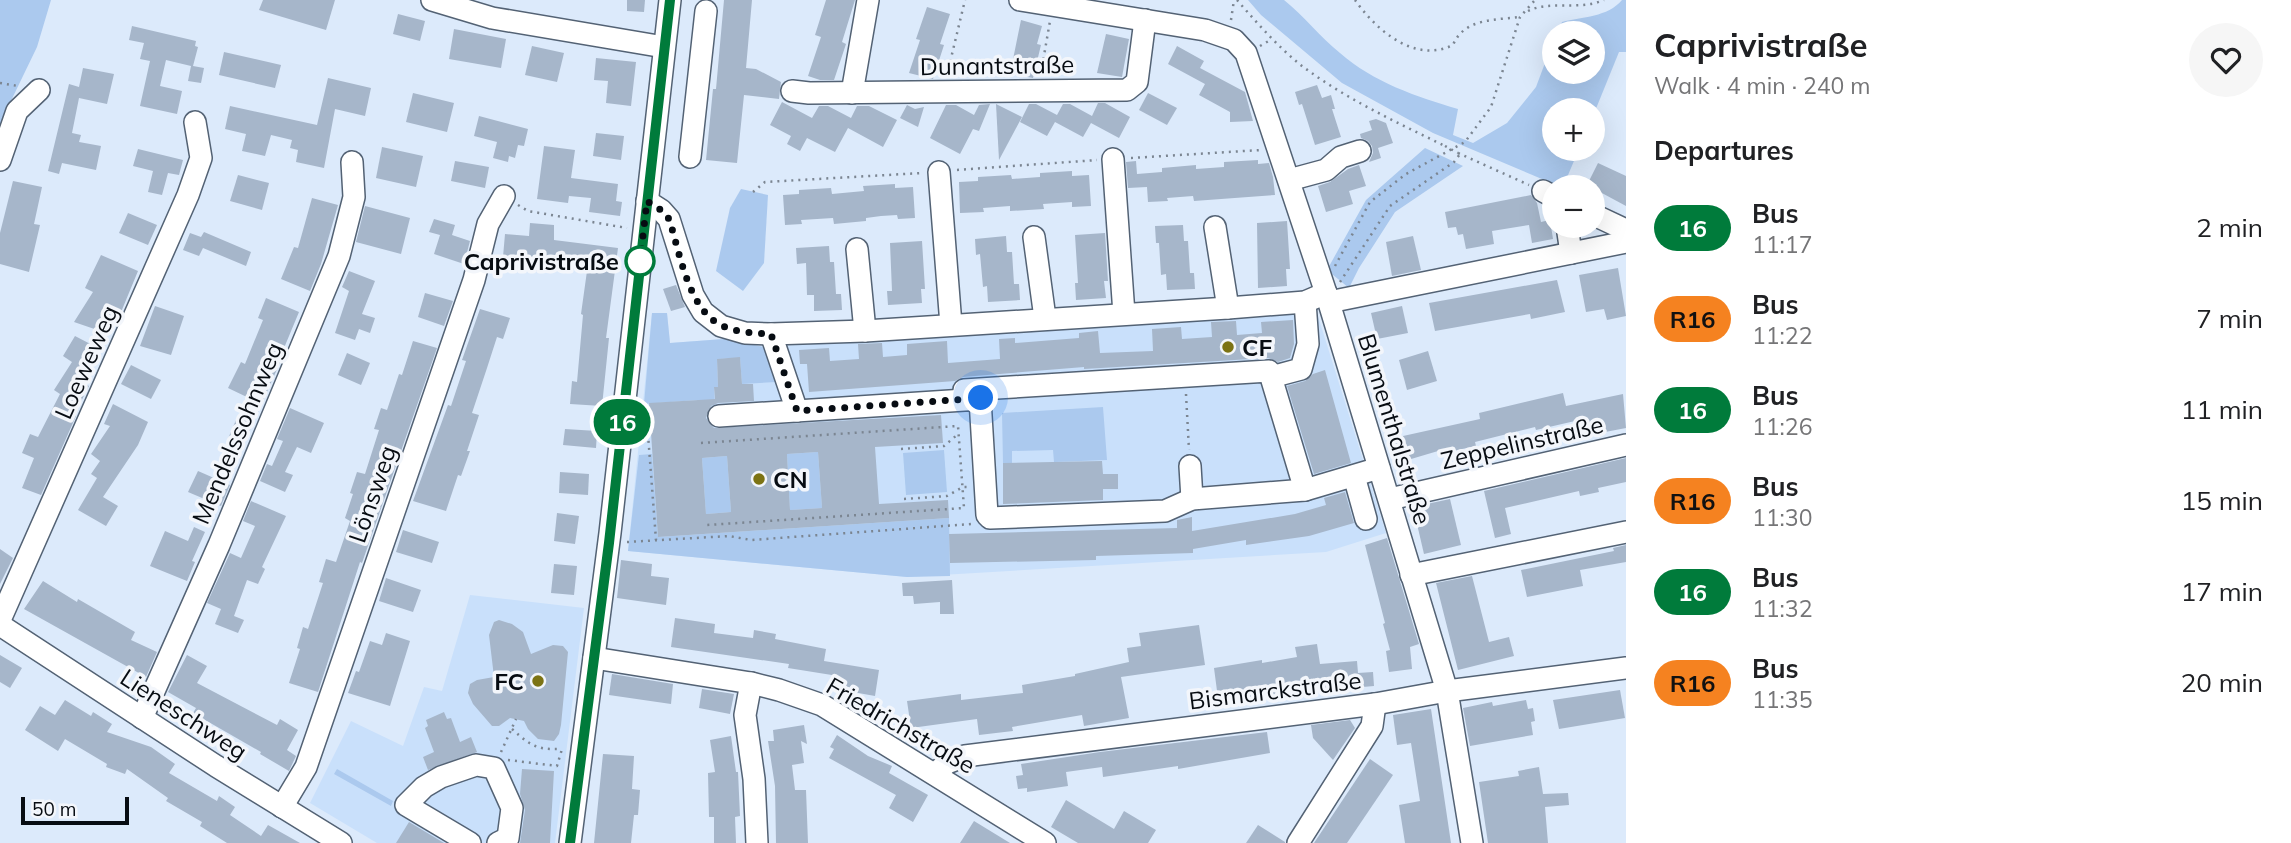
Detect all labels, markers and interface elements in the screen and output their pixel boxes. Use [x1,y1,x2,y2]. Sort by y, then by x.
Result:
map controls [1542,21,1605,238]
button: layers [1542,21,1605,84]
button: heart [2189,23,2263,97]
text: Caprivistraße [1654,24,1868,65]
street label: Dunantstraße [920,49,1074,81]
text: Walk · 4 min · 240 m [1654,71,1871,100]
button: + [1542,98,1605,161]
text: Departures [1654,134,1794,167]
button: − [1542,175,1605,238]
text: Bus [1752,197,1798,230]
text: 2 min [2196,211,2263,244]
text: 16 [1678,213,1707,243]
text: 11:17 [1752,230,1812,259]
place label: Caprivistraße [464,246,619,276]
marker: Caprivistraße [625,246,655,276]
text: Bus [1752,288,1798,321]
street label: Loeweweg [48,300,124,424]
text: 7 min [2196,302,2263,335]
text: R16 [1670,304,1715,334]
text: 11:22 [1752,321,1812,350]
street label: Blumenthalstraße [1352,330,1438,528]
place label: CF [1242,332,1272,362]
street label: Mendelssohnweg [185,338,289,528]
marker: CF [1220,339,1236,355]
text: Bus [1752,379,1798,412]
your location [963,380,998,415]
text: 11 min [2181,393,2263,426]
text: 16 [1678,395,1707,425]
line badge: 16 [590,399,654,445]
text: 16 [608,407,636,437]
street label: Zeppelinstraße [1438,409,1606,475]
text: 11:26 [1752,412,1812,441]
street label: Lönsweg [341,442,403,546]
place label: CN [773,464,808,494]
text: Bus [1752,470,1798,503]
marker: CN [751,471,767,487]
text: 15 min [2181,484,2263,517]
text: R16 [1670,486,1715,516]
text: 11:30 [1752,503,1812,532]
text: Bus [1752,561,1798,594]
text: 17 min [2181,575,2263,608]
text: 16 [1678,577,1707,607]
text: 11:32 [1752,594,1812,623]
text: Bus [1752,652,1798,685]
street label: Lieneschweg [115,662,253,766]
street label: Bismarckstraße [1187,665,1363,715]
place label: FC [494,666,524,696]
text: 20 min [2181,666,2263,699]
text: R16 [1670,668,1715,698]
street label: Friedrichstraße [821,670,981,780]
marker: FC [530,673,546,689]
text: 11:35 [1752,685,1812,714]
scale bar [21,794,130,826]
text: 50 m [32,797,76,821]

